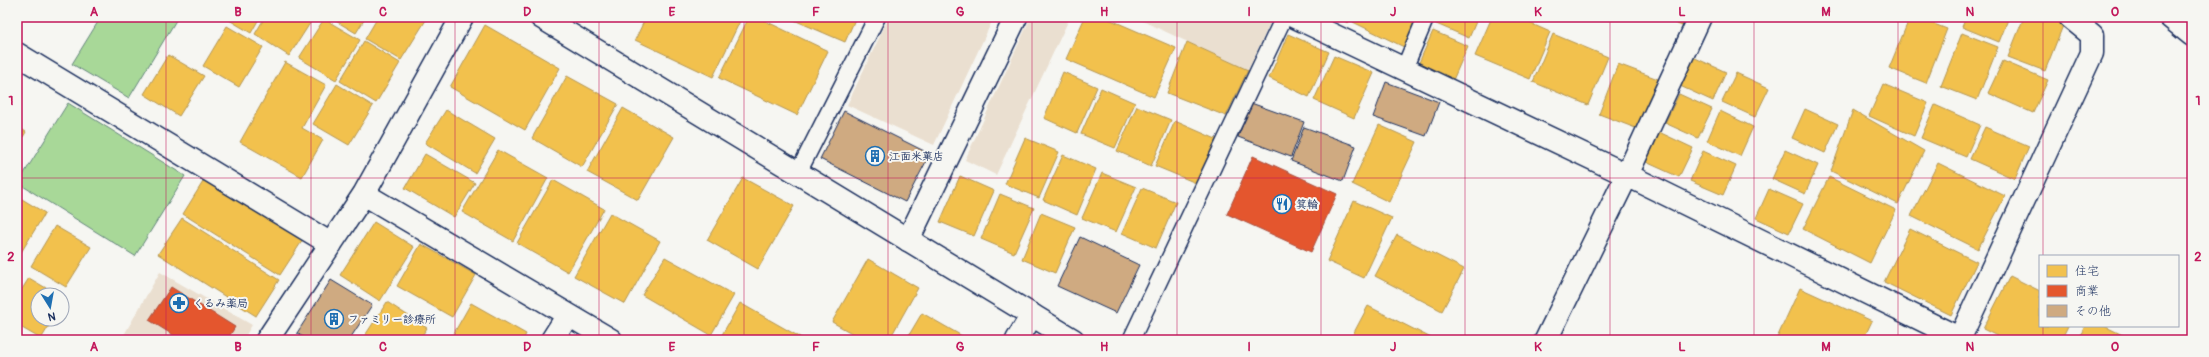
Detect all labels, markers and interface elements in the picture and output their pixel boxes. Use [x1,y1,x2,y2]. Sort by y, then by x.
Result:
text: A [90,4,99,20]
text: B [234,4,242,20]
text: C [379,4,387,20]
text: D [523,4,531,20]
text: E [669,4,676,20]
text: F [812,4,820,20]
text: G [956,4,965,20]
text: H [1100,4,1108,20]
text: I [1247,4,1251,20]
text: J [1390,4,1396,20]
text: K [1534,4,1542,20]
text: L [1678,4,1686,20]
text: M [1821,4,1831,20]
text: N [1966,4,1975,20]
text: O [2111,4,2120,20]
text: 1 [8,93,14,109]
text: 1 [2195,93,2201,109]
building icon: 江面米菓店 [864,145,886,167]
place label: 江面米菓店 [889,150,944,163]
restaurant icon: 箕輪 [1271,193,1293,215]
place label: 箕輪 [1296,198,1318,211]
text: 2 [7,249,15,265]
text: 2 [2194,249,2202,265]
legend [2039,255,2179,327]
text: 住宅 [2075,264,2099,279]
text: 商業 [2075,284,2099,299]
north arrow [30,287,70,327]
pharmacy icon: くるみ薬局 [168,292,190,314]
place label: くるみ薬局 [193,297,248,310]
text: その他 [2075,304,2111,319]
building icon: ファミリー診療所 [323,308,345,330]
text: N [46,309,57,324]
place label: ファミリー診療所 [348,313,436,326]
text: A [90,339,99,355]
text: B [234,339,242,355]
text: C [379,339,387,355]
text: D [523,339,531,355]
text: E [669,339,676,355]
text: F [812,339,820,355]
text: G [956,339,965,355]
text: H [1100,339,1108,355]
text: I [1247,339,1251,355]
text: J [1390,339,1396,355]
text: K [1534,339,1542,355]
text: L [1678,339,1686,355]
text: M [1821,339,1831,355]
text: N [1966,339,1975,355]
text: O [2111,339,2120,355]

